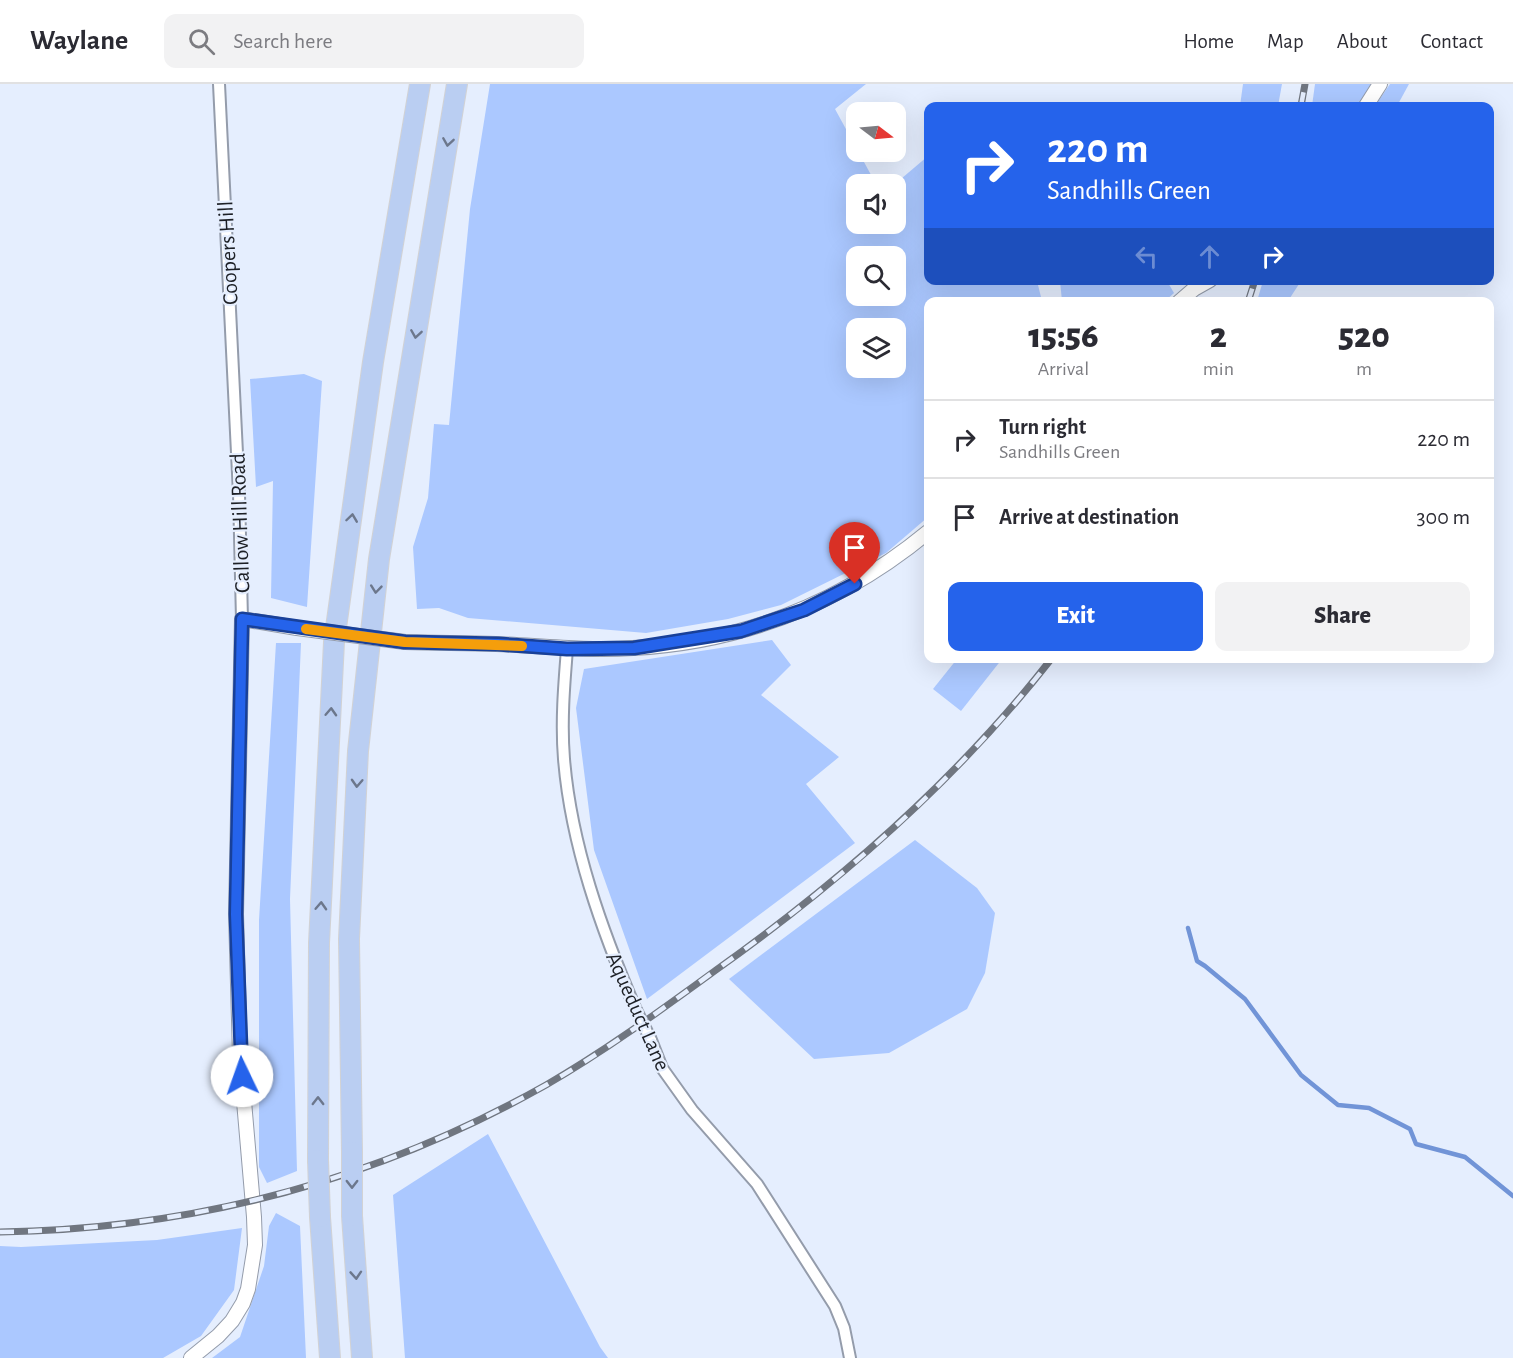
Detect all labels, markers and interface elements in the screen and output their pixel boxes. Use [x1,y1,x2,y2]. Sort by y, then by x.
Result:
search box [164,14,584,68]
icon: search [185,25,218,58]
text: Waylane [30,27,128,55]
text: Search here [233,30,333,52]
text: Home [1183,31,1234,52]
text: Map [1267,31,1304,52]
text: About [1337,31,1387,52]
text: Contact [1420,31,1483,52]
north arrow [846,102,906,162]
map controls [846,102,906,378]
icon: right [948,126,1026,204]
text: 220 m [1047,128,1149,170]
one-way arrow [442,136,455,146]
button: sound [846,174,906,234]
text: Sandhills Green [1047,177,1211,204]
street label: Coopers Hill [214,200,242,305]
icon: left [1130,240,1163,273]
icon: ahead [1193,240,1226,273]
icon: right [1256,240,1289,273]
button: search [846,246,906,306]
button: layers [846,318,906,378]
text: 15:56 [1028,318,1099,354]
text: 2 [1210,318,1227,354]
text: 520 [1338,318,1390,354]
one-way arrow [411,330,423,339]
text: Arrival [1038,359,1089,379]
text: min [1203,359,1234,379]
text: m [1356,359,1372,379]
text: Turn right [999,416,1086,438]
icon: right [948,423,981,456]
text: 220 m [1417,428,1470,450]
text: Sandhills Green [999,442,1120,462]
street label: Callow Hill Road [227,453,253,593]
icon: arrive [948,501,981,534]
text: Arrive at destination [999,506,1179,528]
text: 300 m [1416,506,1470,528]
one-way arrow [345,513,357,523]
pin [829,522,880,584]
icon: arrive [838,531,871,564]
button: Exit [948,582,1203,651]
button: Share [1215,582,1470,651]
one-way arrow [370,584,383,594]
one-way arrow [324,707,337,716]
one-way arrow [350,778,363,787]
one-way arrow [314,902,327,911]
street label: Aqueduct Lane [602,949,674,1074]
position arrow [210,1044,274,1108]
one-way arrow [312,1097,324,1106]
one-way arrow [346,1180,358,1189]
one-way arrow [349,1270,362,1279]

